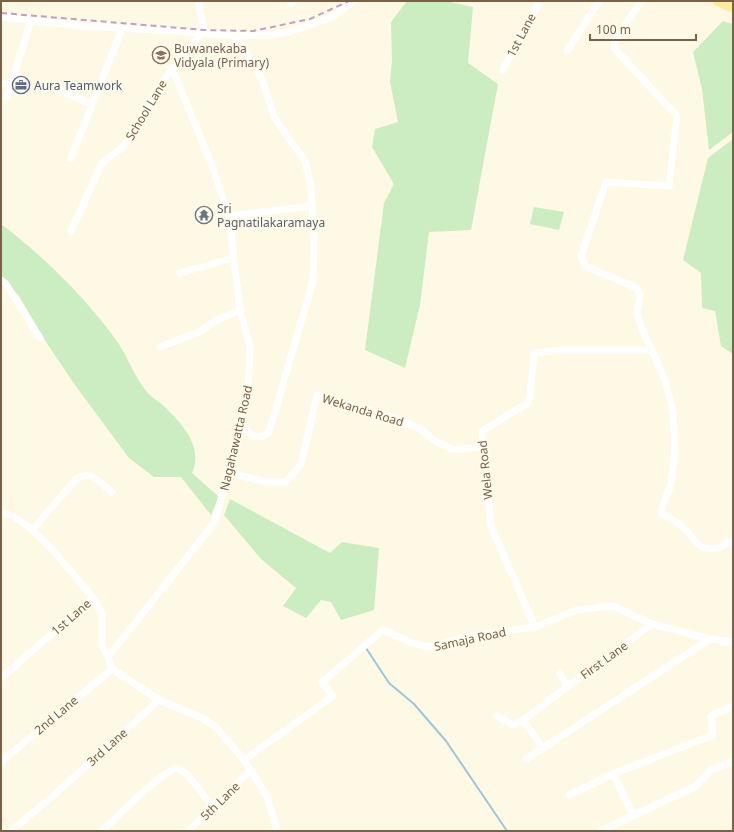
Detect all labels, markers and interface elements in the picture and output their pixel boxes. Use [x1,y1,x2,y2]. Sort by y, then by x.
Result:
street label: 1st Lane [502,10,540,60]
scale bar [590,16,696,42]
text: 100 m [596,21,631,38]
place label: Buwanekaba Vidyala (Primary) [174,40,269,71]
school or university icon: Buwanekaba Vidyala (Primary) [151,45,171,65]
office icon: Aura Teamwork [11,75,31,95]
street label: School Lane [121,76,171,143]
place label: Aura Teamwork [34,77,123,94]
place label: Sri Pagnatilakaramaya [217,200,325,231]
temple icon: Sri Pagnatilakaramaya [194,205,214,225]
street label: Nagahawatta Road [216,384,256,492]
street label: Wekanda Road [320,390,406,430]
street label: Wela Road [473,440,497,500]
street label: 1st Lane [48,595,95,639]
street label: Samaja Road [432,623,508,655]
street label: First Lane [577,637,631,683]
street label: 2nd Lane [31,692,82,738]
street label: 3rd Lane [83,724,131,770]
street label: 5th Lane [196,778,244,824]

